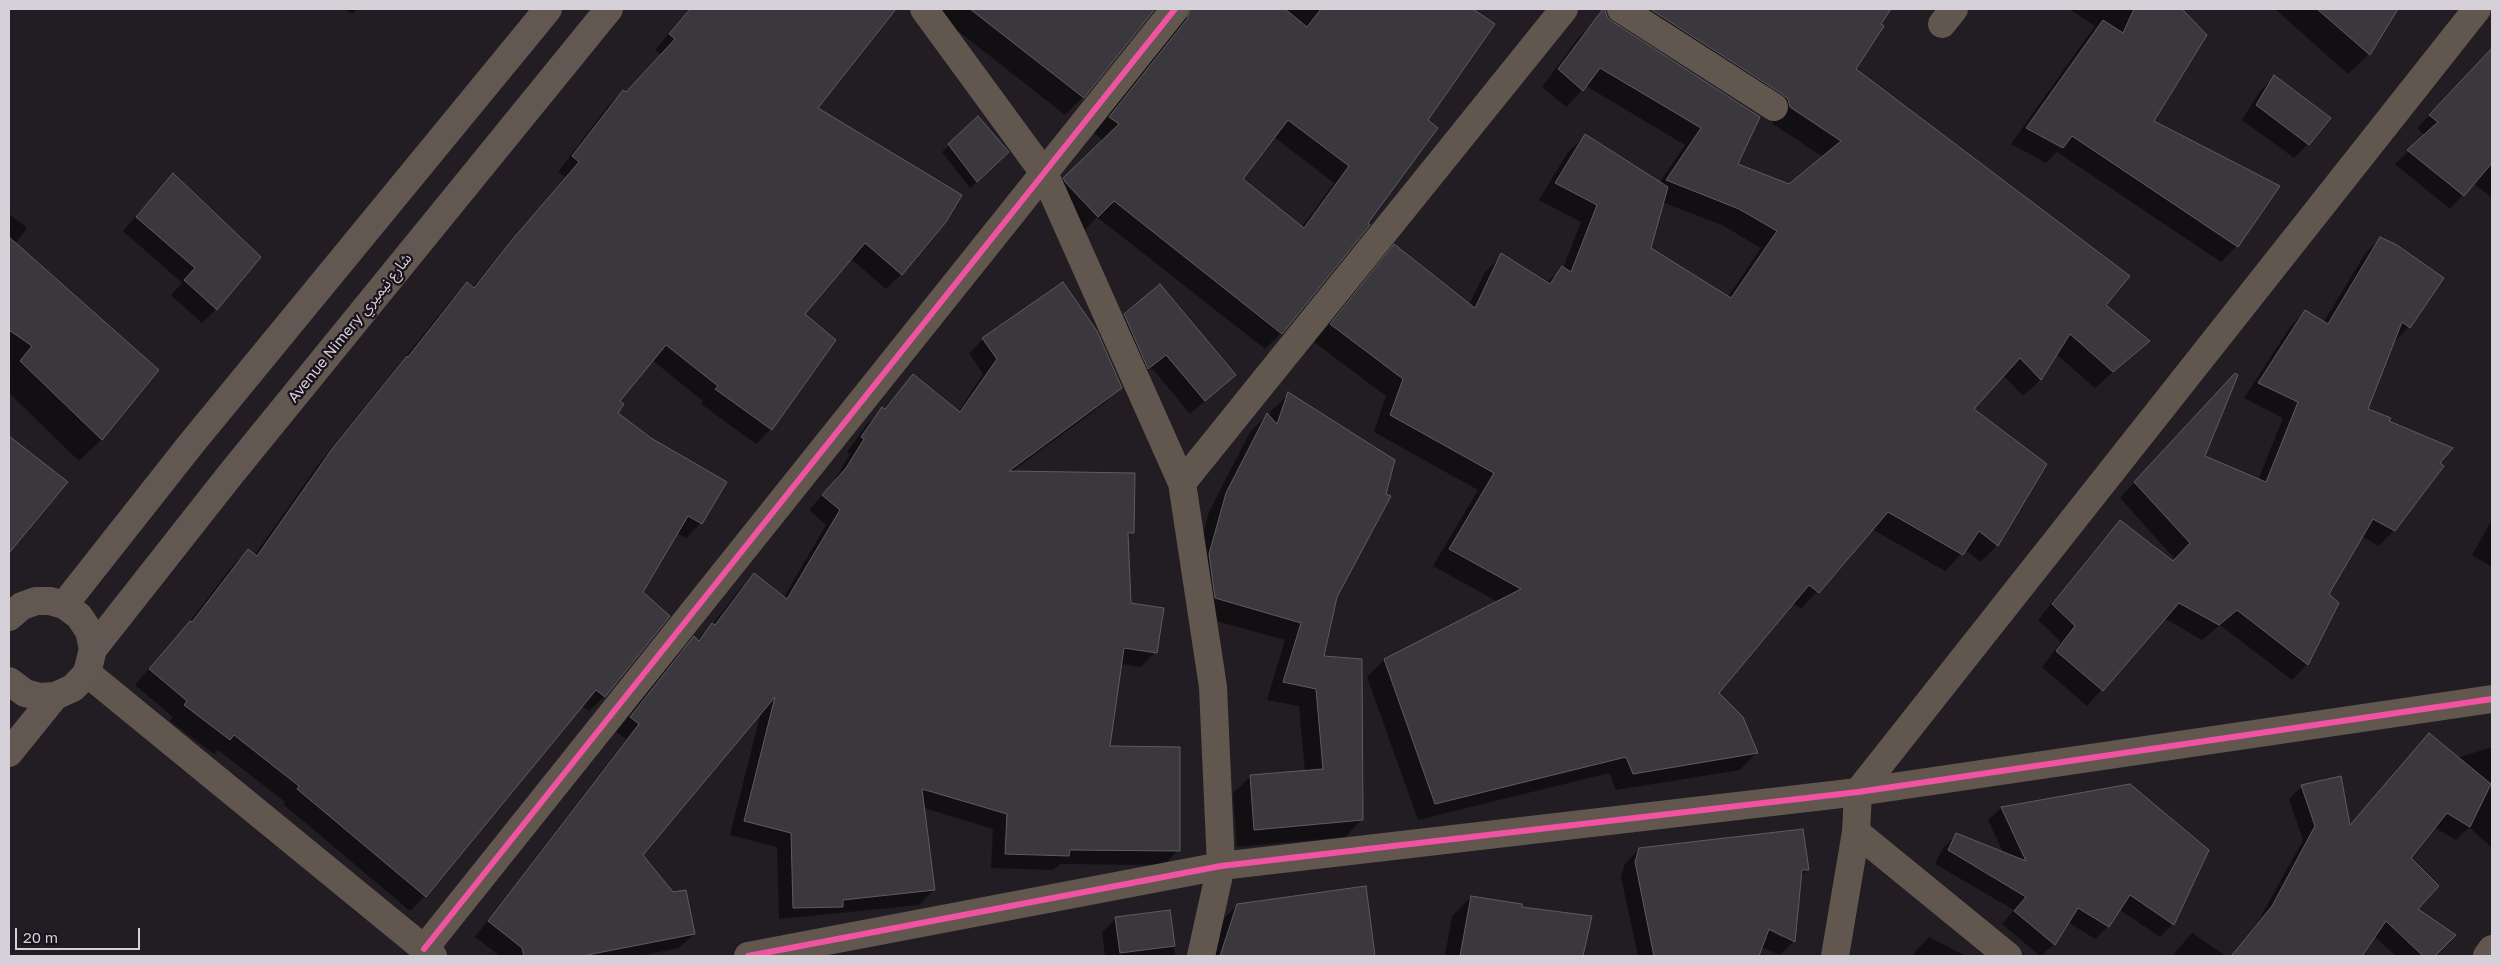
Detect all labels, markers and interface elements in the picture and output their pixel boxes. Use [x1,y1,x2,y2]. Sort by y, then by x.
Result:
street label: Avenue Nimery شارع نيميري [284,250,416,406]
scale bar [18,918,142,950]
text: 20 m [23,928,58,946]

